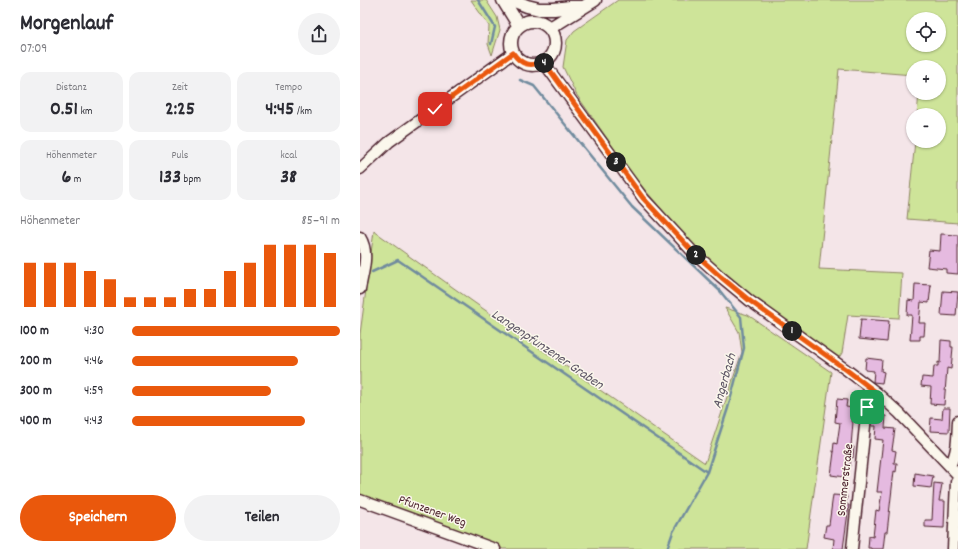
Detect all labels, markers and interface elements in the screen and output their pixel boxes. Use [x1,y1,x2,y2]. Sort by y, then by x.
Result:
text: Morgenlauf [20,9,113,40]
map controls [906,12,946,148]
button: locate [906,12,946,52]
button: share [298,13,340,55]
text: 07:09 [20,40,47,59]
pin: 4 [534,53,554,73]
text: 4 [542,55,546,71]
button: + [906,60,946,100]
text: Distanz [56,80,87,96]
text: Zeit [172,80,188,96]
text: Tempo [275,80,302,96]
pin [418,92,452,126]
text: 0.51 [50,96,78,124]
text: 2:25 [165,96,195,124]
text: 4:45 [265,96,294,124]
icon: check [424,98,446,120]
text: km [78,104,93,120]
text: /km [294,104,312,120]
button: − [906,108,946,148]
text: Höhenmeter [46,148,97,164]
text: Puls [172,148,188,164]
text: kcal [280,148,297,164]
pin: 3 [606,152,626,172]
text: 3 [614,154,618,170]
text: 6 [61,164,71,192]
text: 133 [159,164,181,192]
text: 38 [280,164,297,192]
text: m [71,172,81,188]
text: bpm [181,172,201,188]
text: Höhenmeter [20,212,80,231]
text: 85–91 m [302,212,340,231]
pin: 2 [686,245,706,265]
text: 2 [694,247,698,263]
water label: Langenpfunzener Graben [487,305,608,395]
pin: 1 [782,321,802,341]
text: 100 m [20,322,49,341]
text: 4:30 [84,322,104,341]
text: 1 [791,323,793,339]
water label: Angerbach [708,351,743,411]
text: 200 m [20,352,52,371]
text: 4:46 [84,352,103,371]
text: 300 m [20,382,52,401]
text: 4:59 [84,382,104,401]
pin [850,390,884,424]
icon: arrive [856,396,878,418]
text: 400 m [20,412,51,431]
text: 4:43 [84,412,103,431]
street label: Sommerstraße [833,442,859,517]
street label: Pfunzener Weg [395,491,469,533]
button: Speichern [20,495,176,541]
button: Teilen [184,495,340,541]

